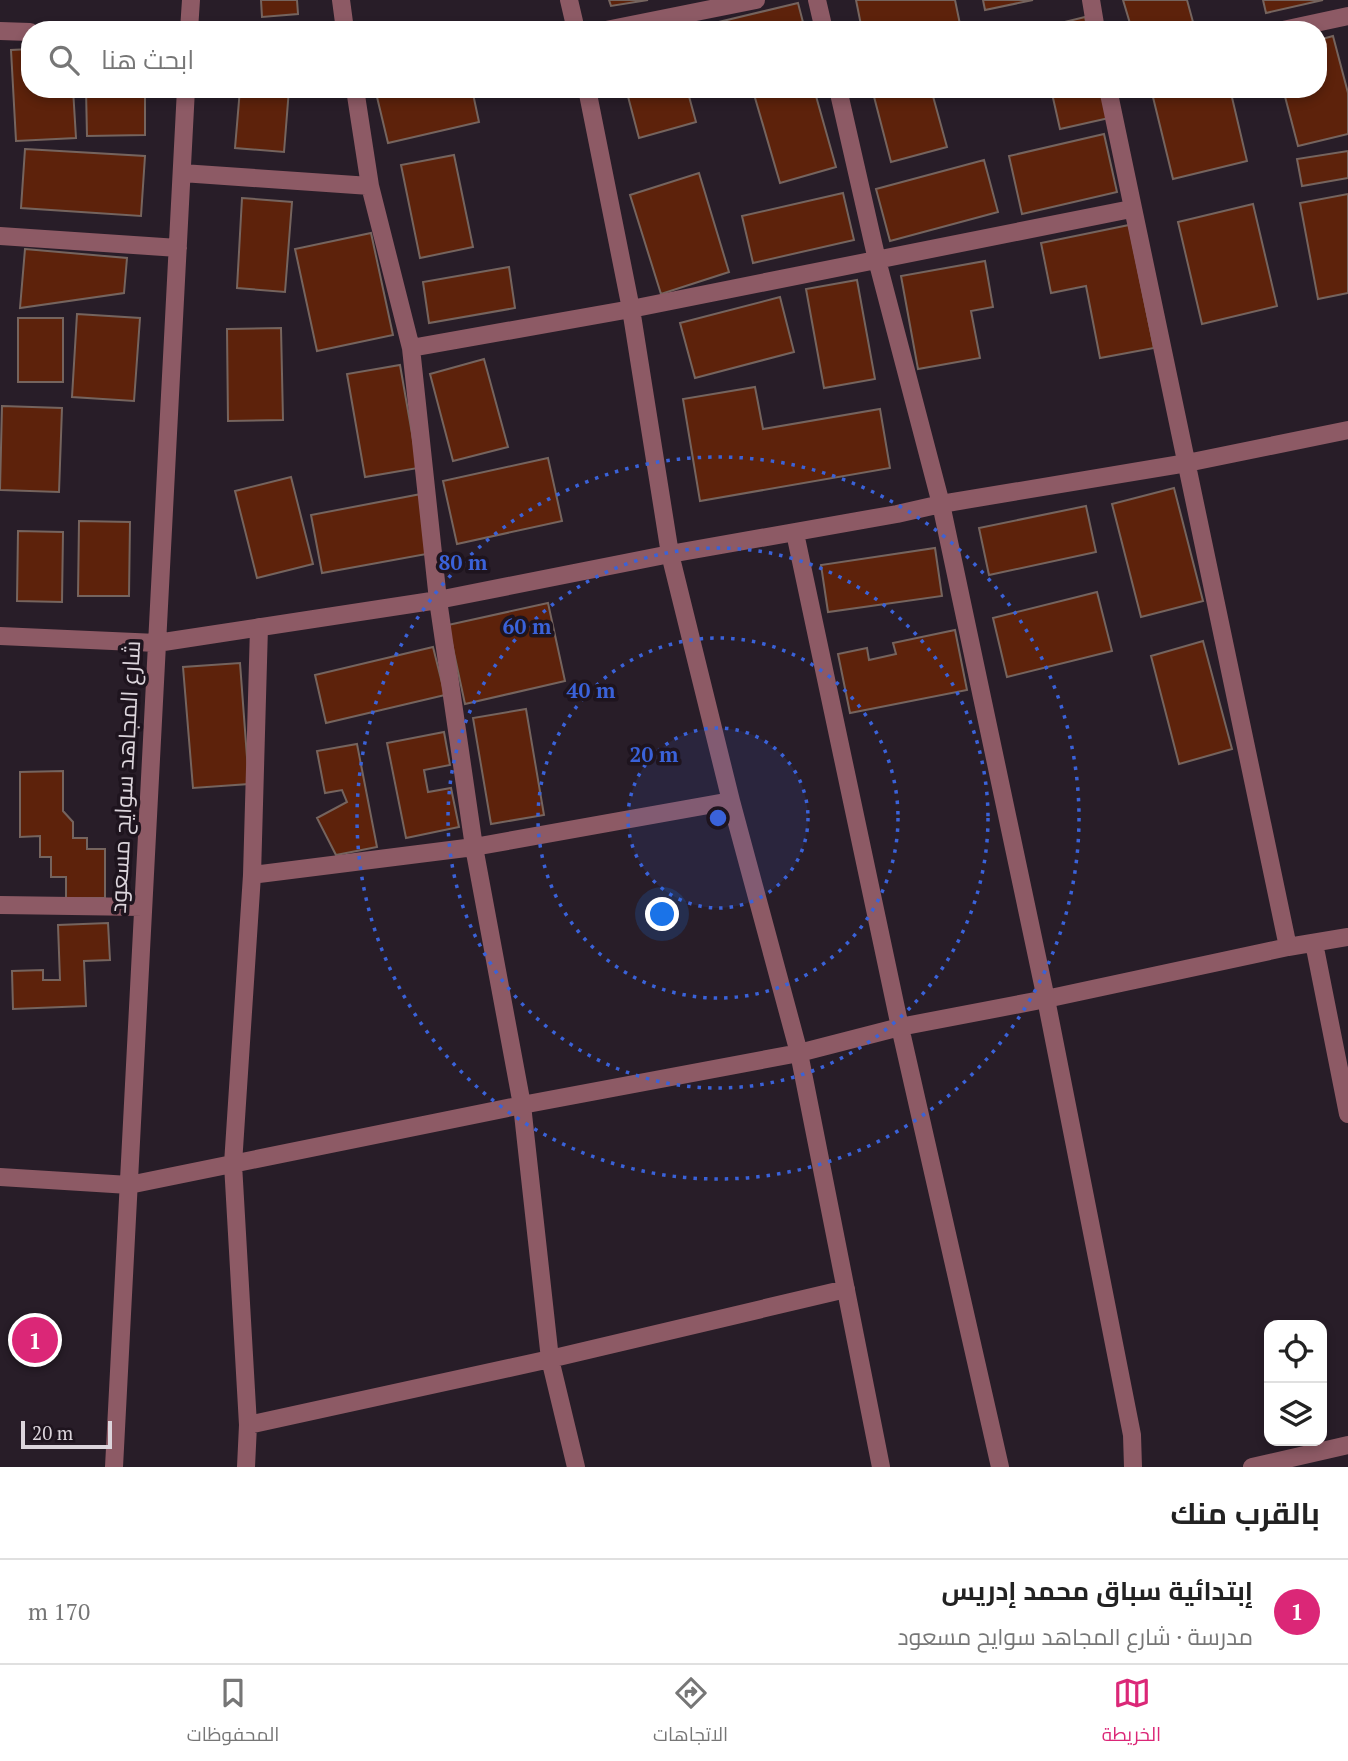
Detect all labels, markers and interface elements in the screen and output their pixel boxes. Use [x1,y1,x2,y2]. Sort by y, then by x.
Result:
search box [21,21,1327,98]
icon: search [45,41,83,79]
text: ابحث هنا [101,42,194,76]
text: 80 m [439,548,488,576]
text: 60 m [503,612,552,640]
street label: شارع المجاهد سوايح مسعود [102,640,148,914]
text: 40 m [567,676,616,704]
text: 20 m [630,740,679,768]
centre of rings [706,806,730,830]
your location [645,897,679,931]
pin: 1 [12,1314,58,1366]
map controls [1264,1320,1327,1446]
button: locate [1264,1320,1327,1383]
button: layers [1264,1383,1327,1446]
scale bar [21,1418,112,1450]
text: 20 m [32,1420,73,1445]
text: بالقرب منك [1170,1493,1320,1533]
text: إبتدائية سباق محمد إدريس [941,1573,1253,1607]
text: 170 m [28,1596,90,1627]
text: 1 [1291,1596,1304,1627]
text: مدرسة · شارع المجاهد سوايح مسعود [898,1621,1253,1652]
tab: المحفوظات [187,1674,279,1752]
tab: الاتجاهات [653,1674,728,1752]
tab: الخريطة [1102,1674,1161,1752]

